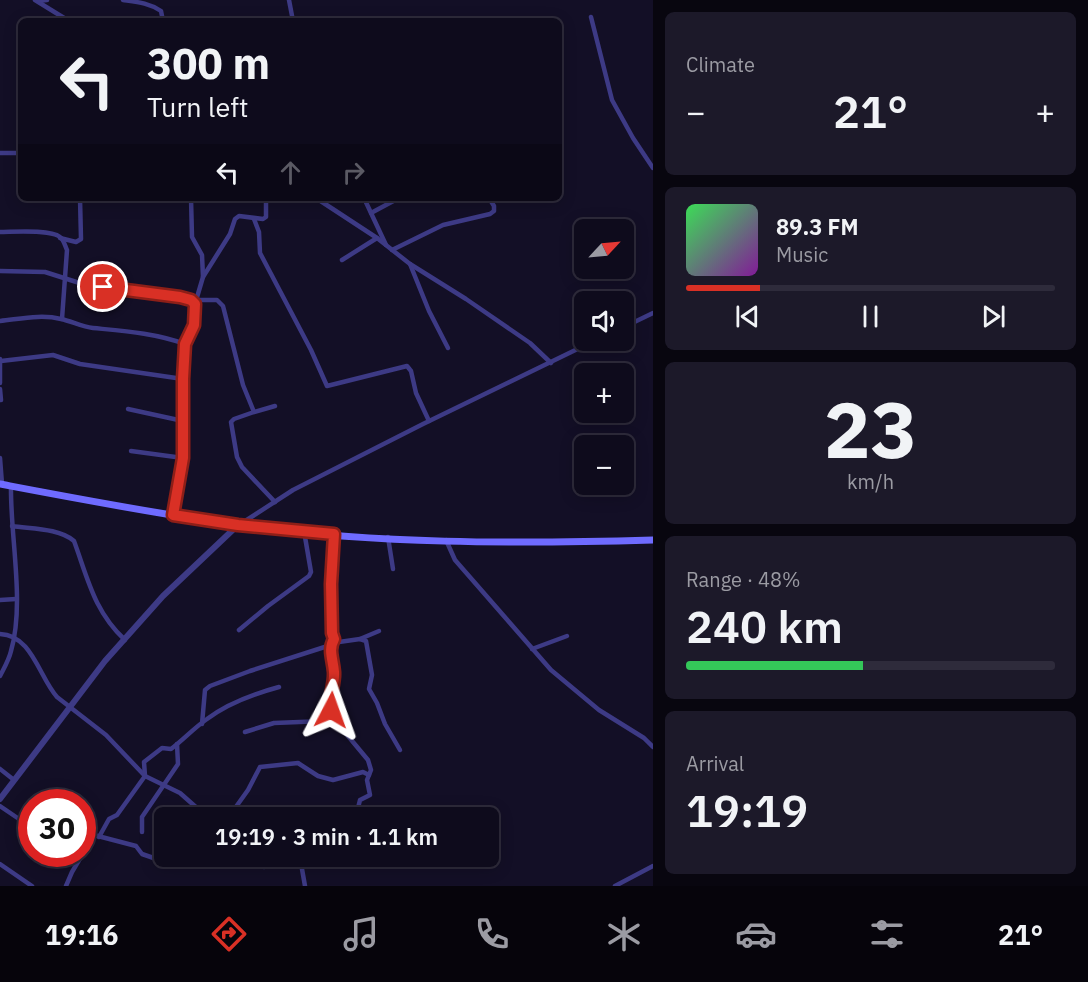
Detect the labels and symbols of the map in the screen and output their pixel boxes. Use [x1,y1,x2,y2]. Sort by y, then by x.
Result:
north arrow [574,219,634,279]
pin [77,261,128,312]
position arrow [299,678,363,742]
speed limit sign: 30 [18,789,96,867]

